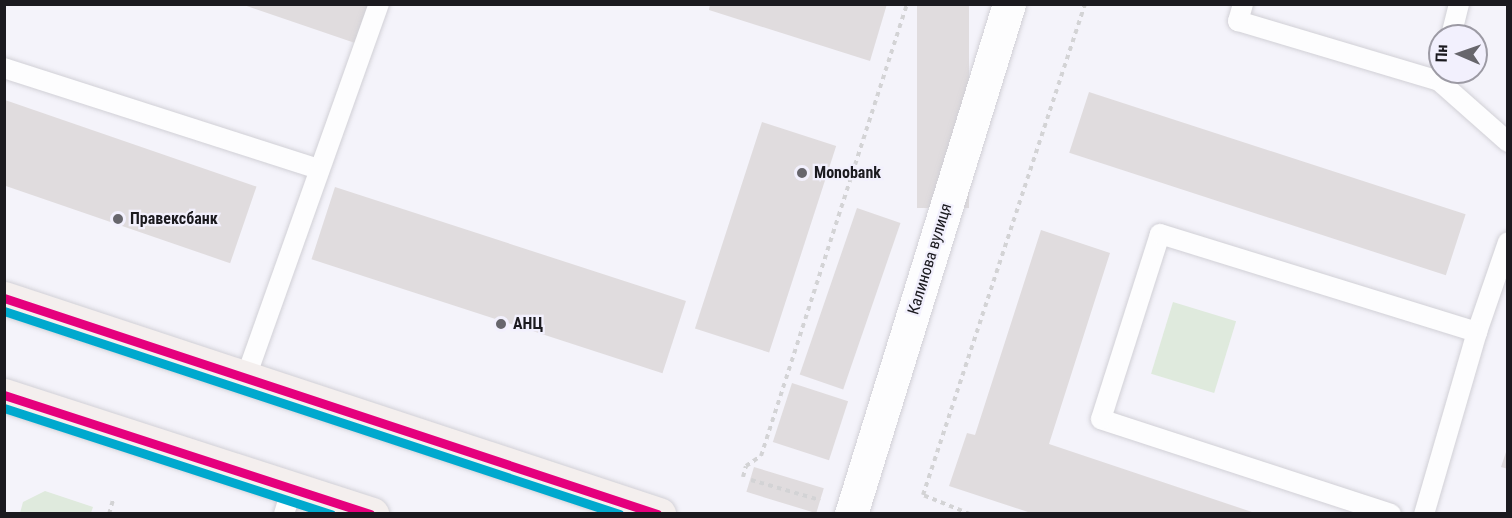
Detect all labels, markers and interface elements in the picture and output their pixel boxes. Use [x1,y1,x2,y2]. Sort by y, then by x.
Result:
north arrow [1428,24,1488,84]
text: Пн [1432,44,1451,63]
place label: Monobank [814,163,881,183]
marker: Monobank [795,166,809,180]
street label: Калинова вулиця [904,201,956,317]
place label: Правексбанк [130,209,218,229]
marker: Правексбанк [111,212,125,226]
place label: АНЦ [513,314,543,334]
marker: АНЦ [494,317,508,331]

